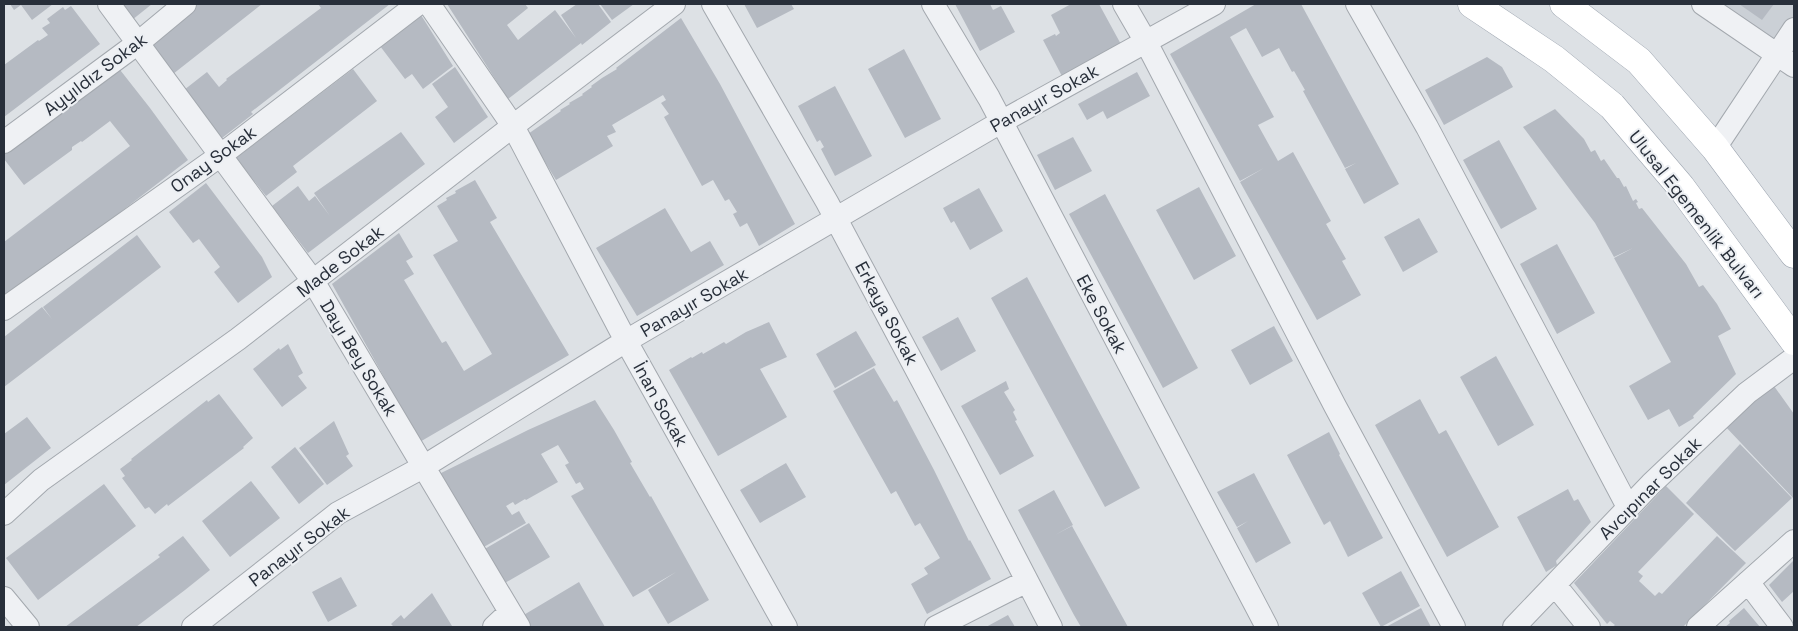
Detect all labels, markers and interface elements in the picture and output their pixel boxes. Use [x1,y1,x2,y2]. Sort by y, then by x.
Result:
street label: Ayyıldız Sokak [39,27,152,120]
street label: Panayır Sokak [986,59,1103,137]
street label: Onay Sokak [166,120,261,198]
street label: Ulusal Egemenlik Bulvarı [1624,125,1770,303]
street label: Made Sokak [292,220,388,302]
street label: Erkaya Sokak [850,257,924,369]
street label: Panayır Sokak [636,262,752,342]
street label: Eke Sokak [1072,271,1133,358]
street label: Dayı Bey Sokak [315,296,403,421]
street label: İnan Sokak [628,358,694,451]
street label: Avcıpınar Sokak [1594,432,1706,544]
street label: Panayır Sokak [244,500,354,591]

